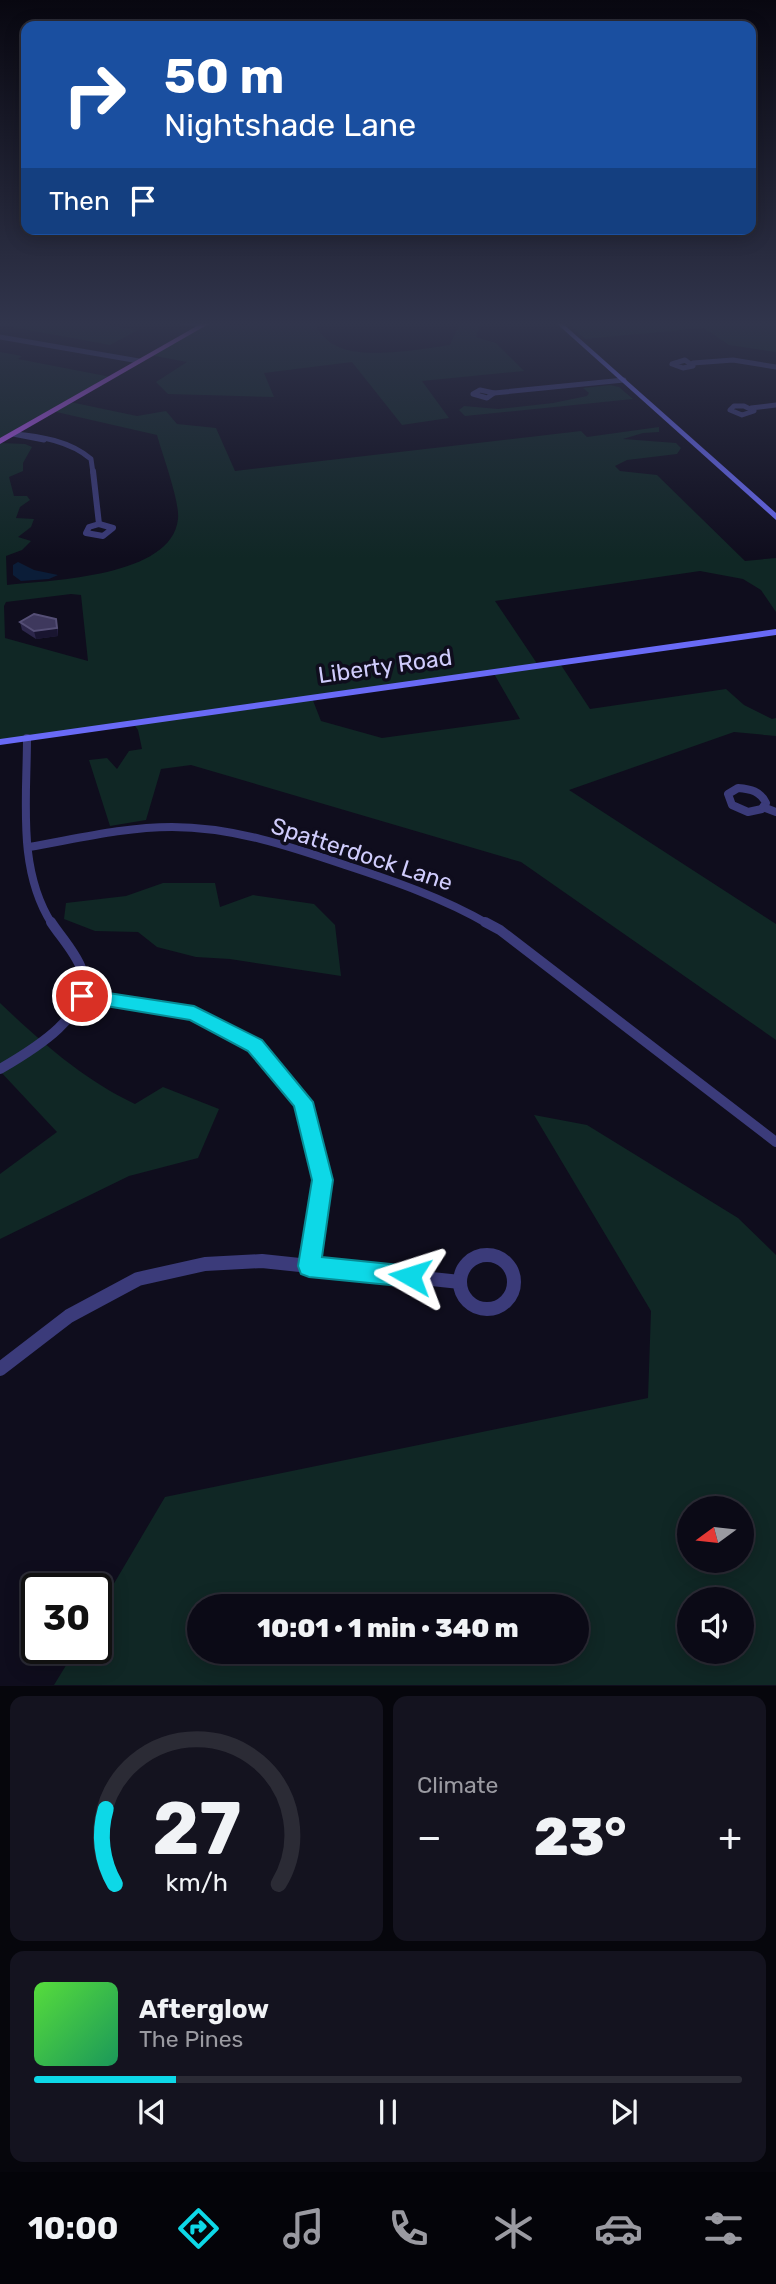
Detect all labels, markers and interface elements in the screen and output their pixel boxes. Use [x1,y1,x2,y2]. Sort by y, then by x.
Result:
text: 50 m [164,47,284,105]
icon: right [49,49,140,140]
text: Nightshade Lane [164,106,416,144]
icon: arrive [124,182,162,220]
text: Then [49,186,110,217]
street label: Liberty Road [316,643,454,689]
street label: Spatterdock Lane [268,811,456,897]
pin [52,966,112,1026]
icon: arrive [63,977,101,1015]
position arrow [373,1239,447,1313]
north arrow [677,1496,754,1573]
map controls [677,1496,754,1664]
speed limit sign: 30 [21,1573,112,1664]
button: sound [677,1587,754,1664]
text: 10:01 · 1 min · 340 m [257,1613,519,1644]
text: Climate [417,1771,498,1799]
text: 27 [152,1787,241,1873]
text: 23° [534,1806,626,1868]
text: − [417,1814,442,1860]
text: + [718,1814,742,1860]
text: km/h [165,1868,228,1897]
text: Afterglow [139,1994,269,2025]
text: The Pines [139,2025,243,2053]
icon: previous [133,2093,171,2131]
icon: pause [369,2093,407,2131]
icon: next [605,2093,643,2131]
icon: directions [174,2204,223,2253]
icon: music [279,2204,328,2253]
icon: phone [384,2204,433,2253]
icon: climate [489,2204,538,2253]
icon: car [594,2204,643,2253]
icon: filters [699,2204,748,2253]
text: 10:00 [28,2209,118,2247]

